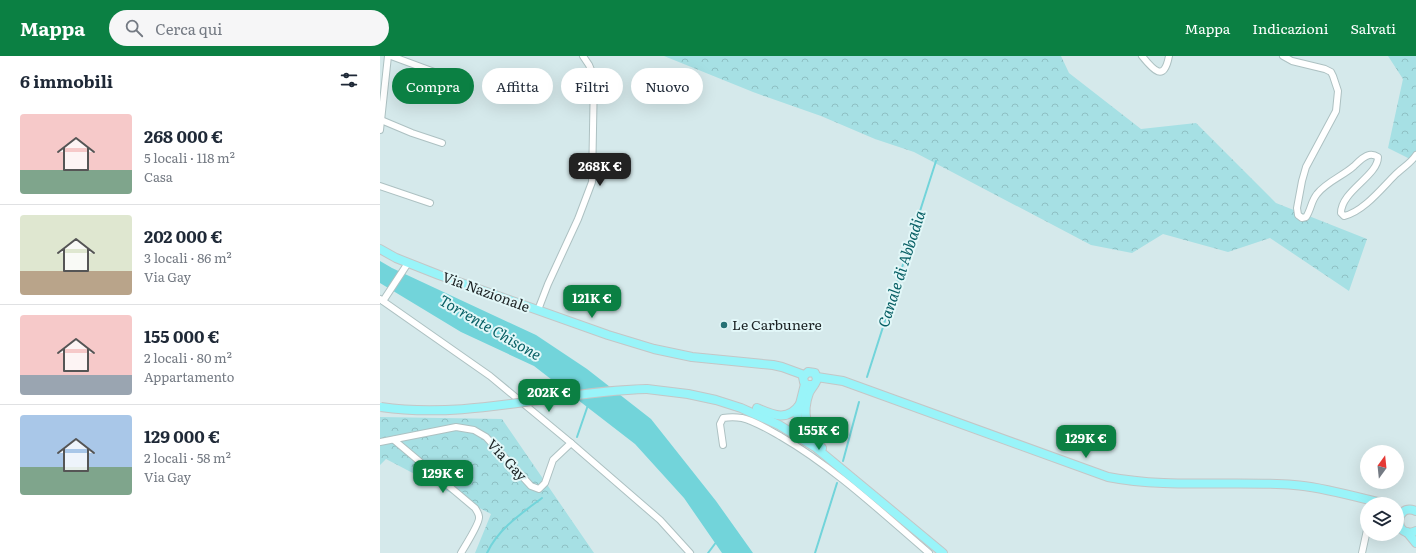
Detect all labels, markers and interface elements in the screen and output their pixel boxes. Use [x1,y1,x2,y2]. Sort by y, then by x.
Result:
search box [109,10,389,46]
text: Mappa [20,14,85,42]
icon: search [123,17,145,39]
text: Cerca qui [155,17,222,40]
text: Mappa [1184,18,1230,38]
text: Indicazioni [1252,18,1328,38]
text: Salvati [1350,18,1396,38]
text: 6 immobili [20,68,113,93]
chip: Compra [392,68,474,104]
chip: Affitta [482,68,553,104]
chip: Filtri [561,68,623,104]
chip: Nuovo [631,68,703,104]
icon: filters [338,69,360,91]
text: 268 000 € [144,123,223,148]
icon: home [52,130,100,178]
text: 5 locali · 118 m² [144,148,235,167]
pin: 268K € [567,153,633,187]
text: 268K € [578,156,622,175]
text: Casa [144,167,173,186]
water label: Canale di Abbadia [871,207,930,330]
text: 202 000 € [144,223,223,248]
icon: home [52,231,100,279]
text: 3 locali · 86 m² [144,248,232,267]
street label: Via Nazionale [440,266,533,316]
text: Via Gay [144,267,191,286]
pin: 121K € [559,285,625,319]
water label: Torrente Chisone [436,288,546,365]
text: 121K € [572,288,612,307]
place label: Le Carbunere [732,314,822,334]
marker: Le Carbunere [719,320,729,330]
text: 155 000 € [144,323,220,348]
icon: home [52,331,100,379]
text: 2 locali · 80 m² [144,348,232,367]
text: Appartamento [144,367,234,386]
pin: 202K € [516,379,582,413]
text: 202K € [527,382,571,401]
pin: 155K € [786,417,852,451]
text: 155K € [798,420,840,439]
text: 129 000 € [144,423,220,448]
pin: 129K € [1053,425,1119,459]
text: 129K € [1065,428,1107,447]
icon: home [52,431,100,479]
street label: Via Gay [483,434,533,485]
north arrow [1360,445,1404,489]
map controls [1360,445,1404,541]
text: 2 locali · 58 m² [144,448,231,467]
pin: 129K € [410,460,476,494]
text: 129K € [422,463,464,482]
text: Via Gay [144,467,191,486]
button: layers [1360,497,1404,541]

